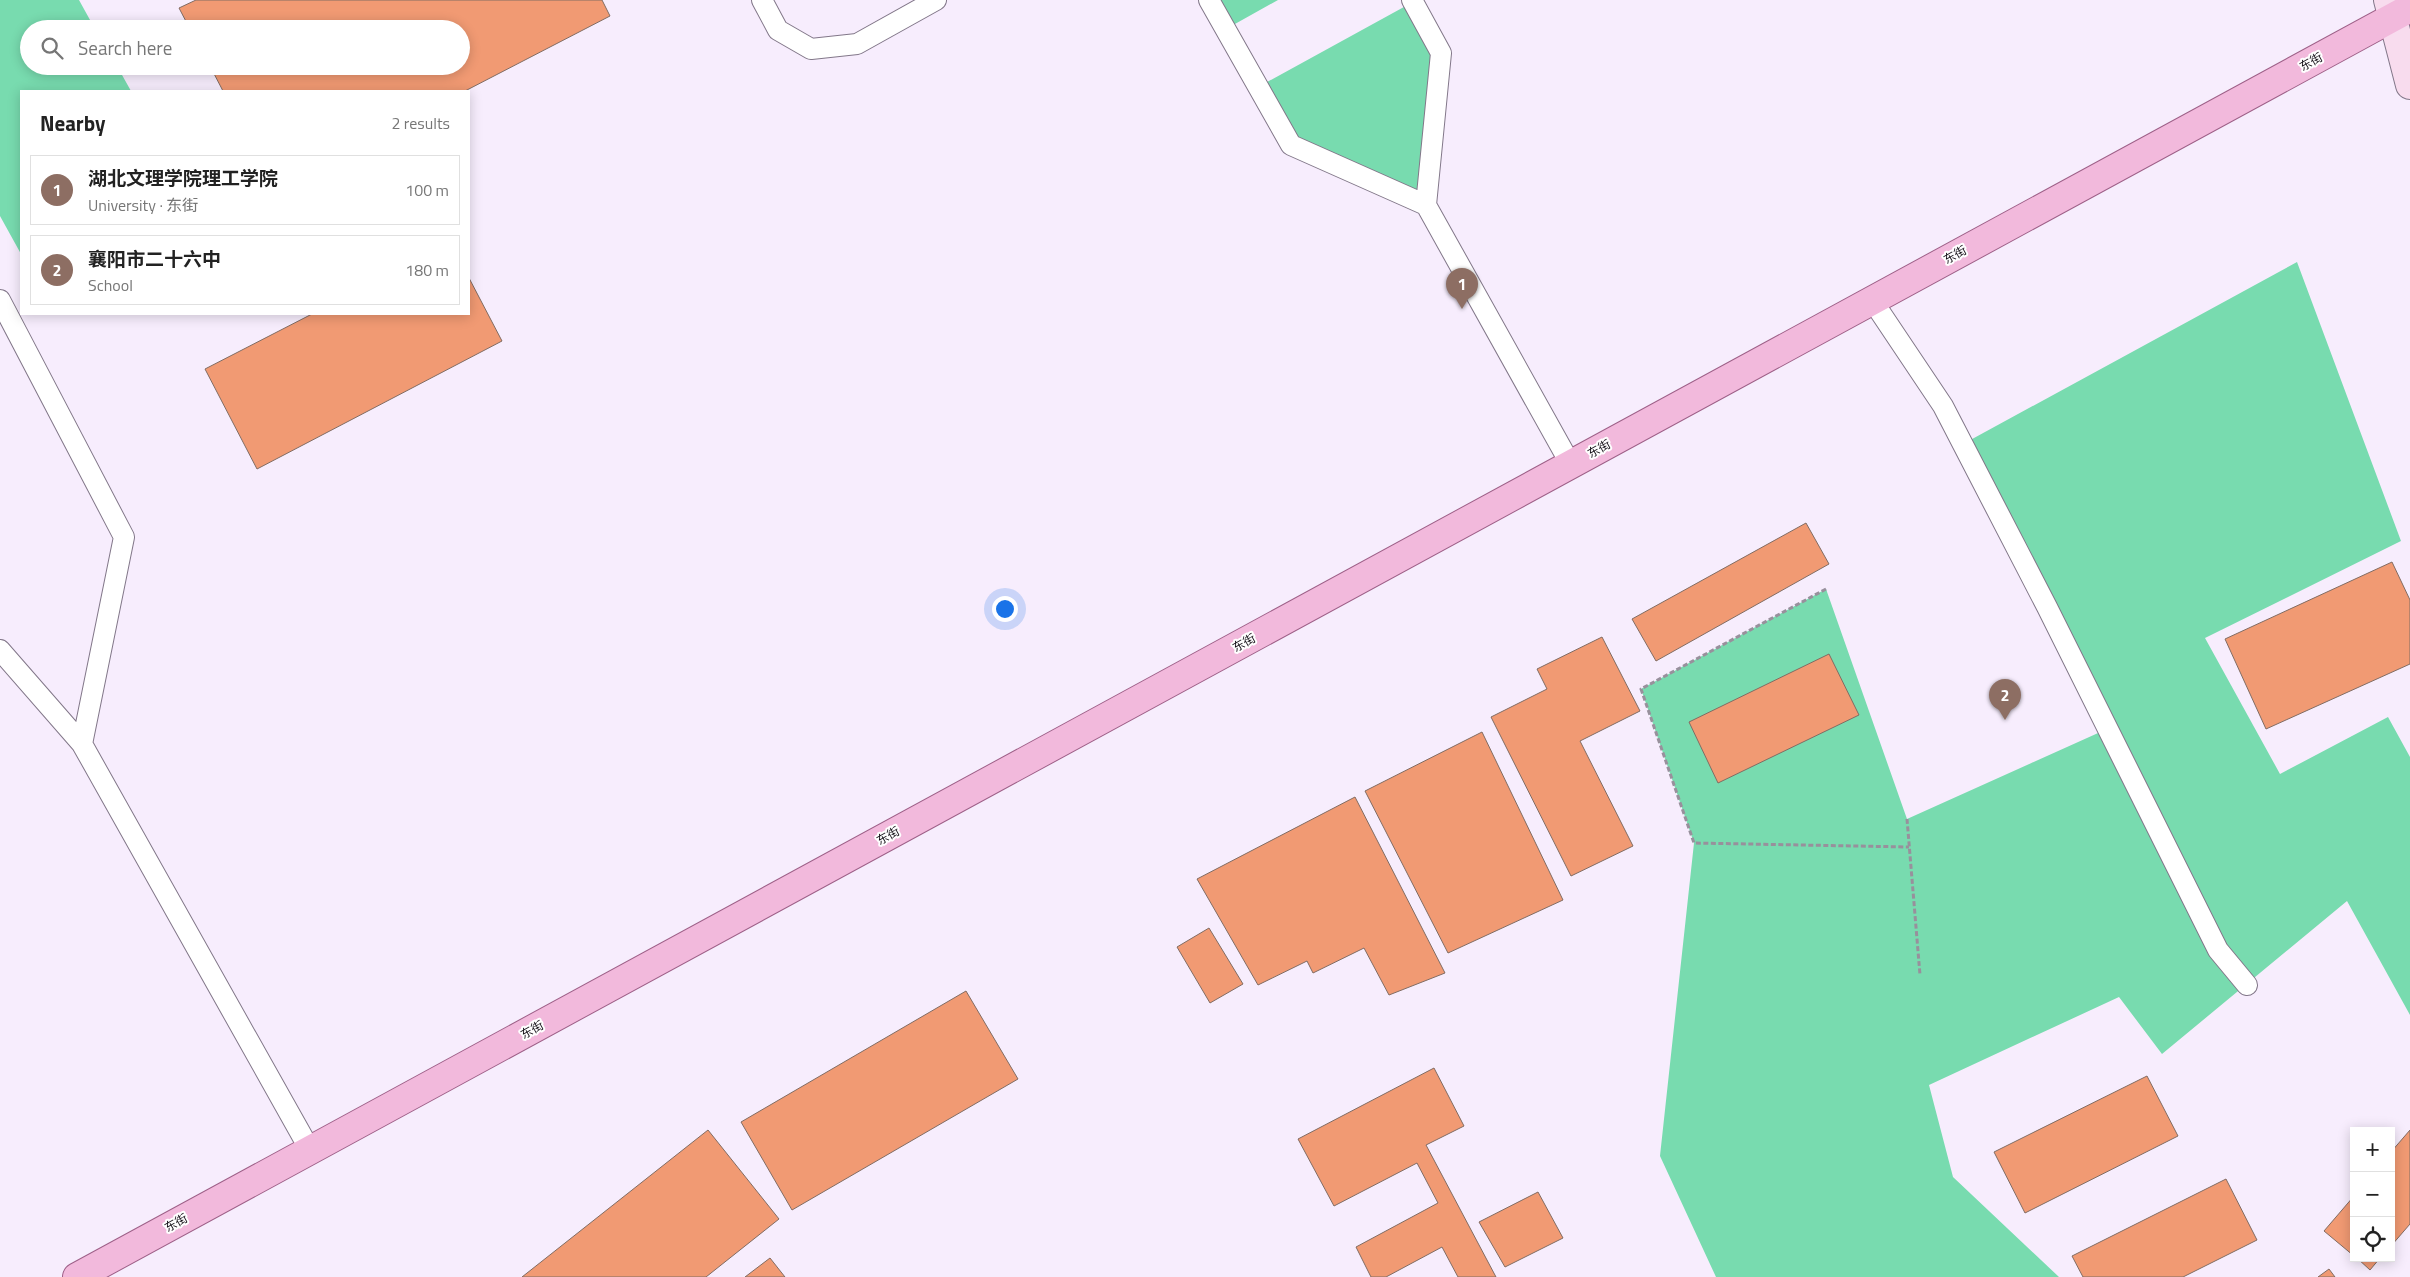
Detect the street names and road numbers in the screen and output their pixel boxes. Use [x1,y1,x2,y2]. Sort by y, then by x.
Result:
street label: 东街 [2296,47,2326,76]
street label: 东街 [1940,240,1970,269]
street label: 东街 [1584,434,1614,463]
street label: 东街 [1229,628,1259,657]
street label: 东街 [873,821,903,850]
street label: 东街 [517,1015,547,1044]
street label: 东街 [161,1208,191,1237]

